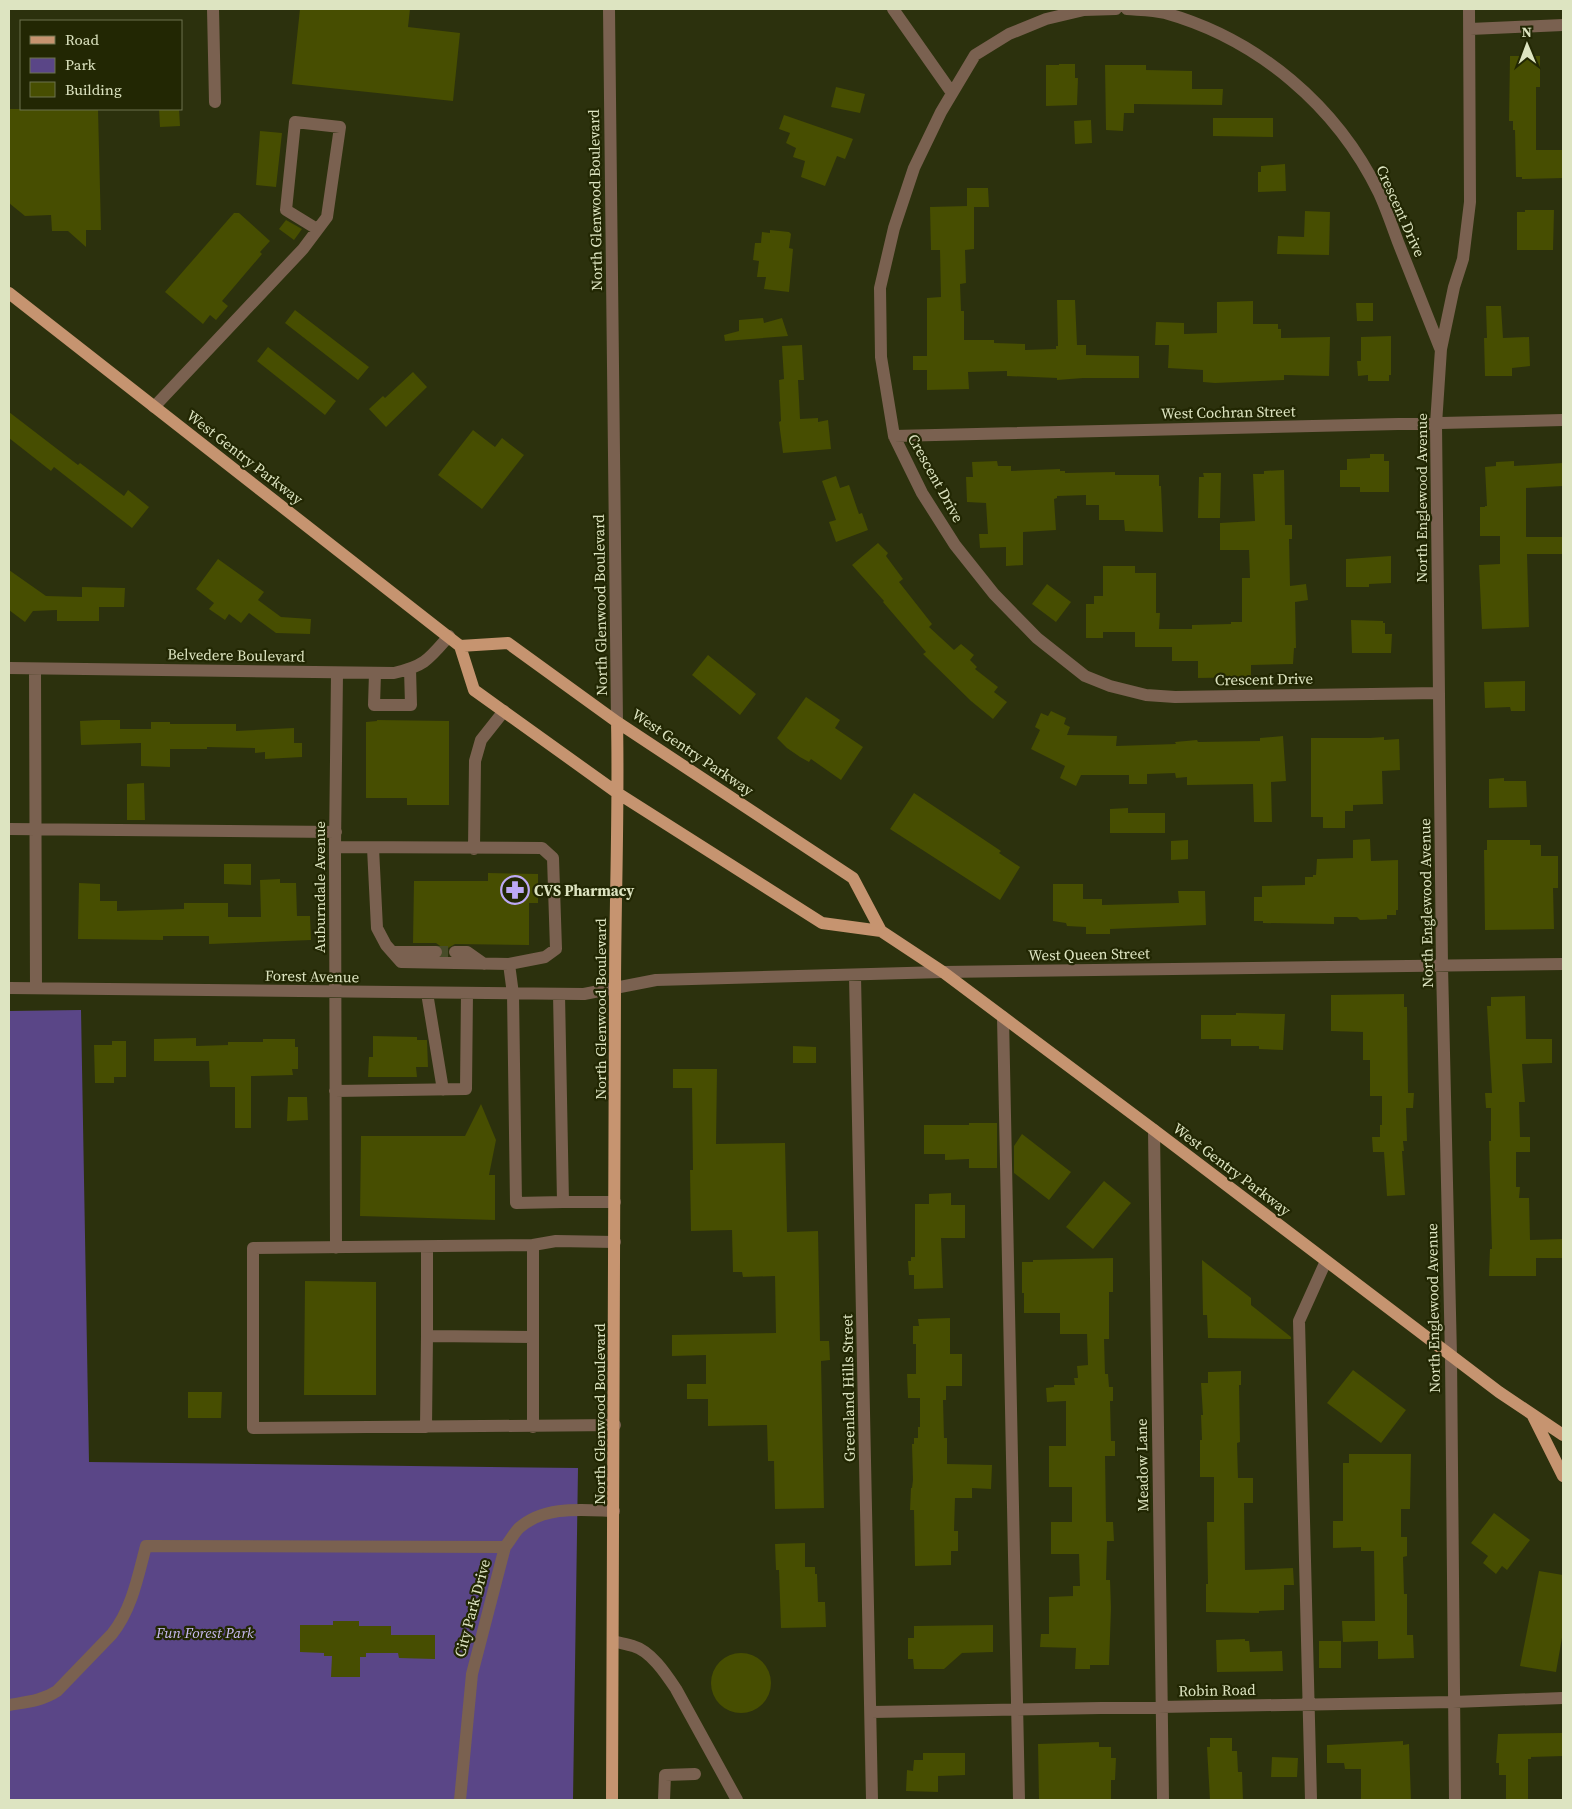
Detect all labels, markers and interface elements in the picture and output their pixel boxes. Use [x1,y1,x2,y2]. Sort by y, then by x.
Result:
legend [20,20,182,110]
north arrow [1502,20,1552,70]
text: N [1521,22,1532,42]
text: Road [65,29,99,50]
text: Park [65,54,97,75]
text: Building [65,79,122,100]
street label: North Glenwood Boulevard [583,109,607,291]
street label: Crescent Drive [1371,162,1431,261]
street label: West Cochran Street [1160,400,1296,424]
street label: West Gentry Parkway [182,405,308,509]
street label: North Englewood Avenue [1411,413,1432,583]
street label: Crescent Drive [903,430,969,526]
street label: North Glenwood Boulevard [588,514,612,696]
street label: Belvedere Boulevard [167,643,305,667]
street label: Crescent Drive [1215,668,1314,690]
street label: West Gentry Parkway [628,703,758,801]
street label: North Englewood Avenue [1414,818,1438,988]
street label: Auburndale Avenue [309,821,330,953]
pharmacy icon: CVS Pharmacy [500,875,530,905]
place label: CVS Pharmacy [534,880,634,901]
street label: North Glenwood Boulevard [590,918,611,1100]
street label: West Queen Street [1028,942,1150,966]
street label: Forest Avenue [265,965,360,987]
street label: West Gentry Parkway [1169,1118,1295,1220]
street label: North Englewood Avenue [1421,1223,1445,1393]
street label: Greenland Hills Street [836,1314,860,1462]
street label: North Glenwood Boulevard [589,1323,610,1505]
street label: Meadow Lane [1131,1418,1153,1512]
street label: City Park Drive [449,1556,495,1659]
park label: Fun Forest Park [155,1622,255,1643]
street label: Robin Road [1178,1679,1256,1701]

